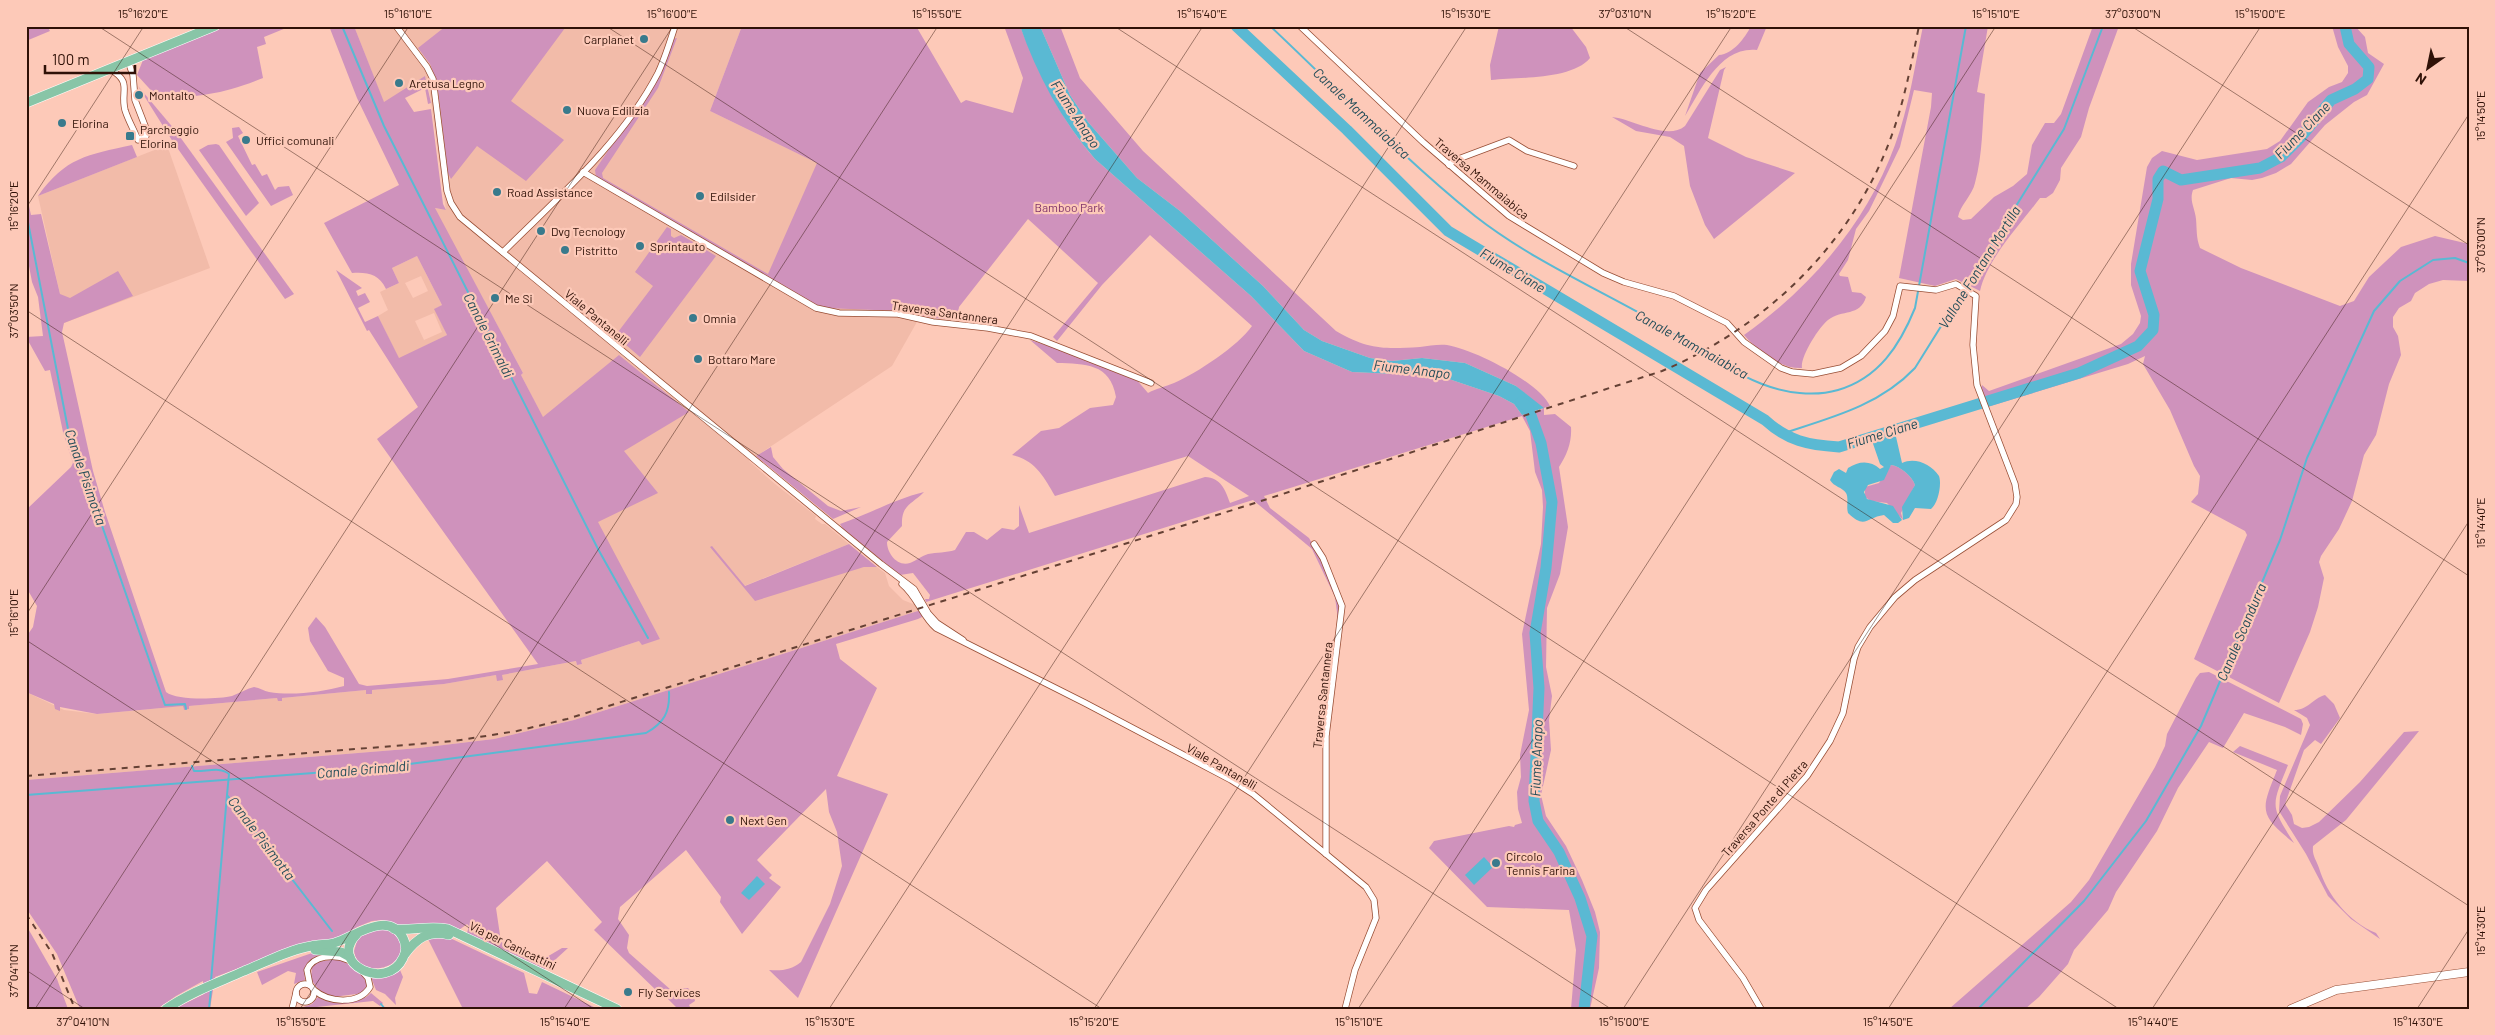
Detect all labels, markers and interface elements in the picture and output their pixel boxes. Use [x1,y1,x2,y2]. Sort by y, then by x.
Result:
text: 15°16'20"E [118,6,168,20]
text: 15°16'10"E [384,6,432,20]
text: 15°16'00"E [647,6,697,20]
text: 15°15'50"E [912,6,962,20]
text: 15°15'40"E [1177,6,1227,20]
text: 15°15'30"E [1441,6,1491,20]
text: 37°03'10"N [1598,6,1652,20]
text: 15°15'20"E [1706,6,1756,20]
text: 15°15'10"E [1972,6,2020,20]
text: 37°03'00"N [2105,6,2161,20]
text: 15°15'00"E [2235,6,2285,20]
place label: Carplanet [584,32,634,46]
marker: Carplanet [638,33,650,45]
scale bar [45,42,135,74]
north arrow [2402,42,2452,92]
text: 100 m [52,50,90,68]
water label: Canale Mammaiabica [1310,64,1414,162]
text: N [2412,70,2429,89]
place label: Aretusa Legno [409,76,485,90]
marker: Aretusa Legno [393,77,405,89]
water label: Fiume Anapo [1048,77,1104,151]
place label: Montalto [149,88,195,102]
marker: Montalto [133,89,145,101]
text: 15°14'50"E [2473,91,2487,141]
water label: Fiume Ciane [2270,98,2334,162]
place label: Nuova Edilizia [577,103,649,117]
marker: Nuova Edilizia [561,104,573,116]
place label: Elorina [72,116,109,130]
marker: Elorina [56,117,68,129]
place label: Parcheggio Elorina [140,122,199,150]
marker: Parcheggio Elorina [124,130,136,142]
place label: Uffici comunali [256,133,334,147]
marker: Uffici comunali [240,134,252,146]
street label: Traversa Mammaiabica [1432,134,1532,222]
text: 15°16'20"E [6,181,20,231]
place label: Road Assistance [507,185,593,199]
marker: Road Assistance [491,186,503,198]
place label: Edilsider [710,189,756,203]
marker: Edilsider [694,190,706,202]
park label: Bamboo Park [1034,200,1104,214]
water label: Vallone Fontana Mortilla [1934,202,2024,332]
text: 37°03'00"N [2473,217,2487,273]
place label: Dvg Tecnology [551,224,626,238]
marker: Dvg Tecnology [535,225,547,237]
place label: Sprintauto [650,239,705,253]
marker: Sprintauto [634,240,646,252]
place label: Pistritto [575,243,618,257]
marker: Pistritto [559,244,571,256]
water label: Fiume Ciane [1477,244,1549,296]
text: 37°03'50"N [6,283,20,339]
street label: Viale Pantanelli [562,286,632,348]
water label: Canale Grimaldi [460,290,518,381]
place label: Me Si [505,291,532,305]
marker: Me Si [489,292,501,304]
street label: Traversa Santannera [891,298,999,326]
water label: Canale Mammaiabica [1633,306,1751,382]
place label: Omnia [703,311,736,325]
marker: Omnia [687,312,699,324]
place label: Bottaro Mare [708,352,776,366]
marker: Bottaro Mare [692,353,704,365]
water label: Fiume Anapo [1373,356,1451,382]
water label: Fiume Ciane [1845,414,1919,452]
water label: Canale Pisimotta [62,427,110,527]
text: 15°14'40"E [2473,498,2487,548]
water label: Canale Scandurra [2213,580,2269,684]
text: 15°16'10"E [6,589,20,637]
street label: Traversa Santannera [1309,641,1335,749]
water label: Fiume Anapo [1526,719,1546,797]
street label: Viale Pantanelli [1184,740,1260,792]
water label: Canale Grimaldi [316,756,410,782]
street label: Traversa Ponte di Pietra [1718,757,1810,859]
water label: Canale Pisimotta [225,793,299,883]
place label: Next Gen [740,813,787,827]
marker: Next Gen [724,814,736,826]
place label: Circolo Tennis Farina [1506,849,1575,877]
marker: Circolo Tennis Farina [1490,857,1502,869]
text: 15°14'30"E [2473,906,2487,956]
street label: Via per Canicattini [467,918,559,972]
text: 37°04'10"N [6,944,20,998]
place label: Fly Services [638,985,701,999]
marker: Fly Services [622,986,634,998]
text: 37°04'10"N [56,1014,110,1028]
text: 15°15'50"E [276,1014,326,1028]
text: 15°15'40"E [540,1014,590,1028]
text: 15°15'30"E [805,1014,855,1028]
text: 15°15'20"E [1069,1014,1119,1028]
text: 15°15'10"E [1335,1014,1383,1028]
text: 15°15'00"E [1599,1014,1649,1028]
text: 15°14'50"E [1863,1014,1913,1028]
text: 15°14'40"E [2128,1014,2178,1028]
text: 15°14'30"E [2393,1014,2443,1028]

